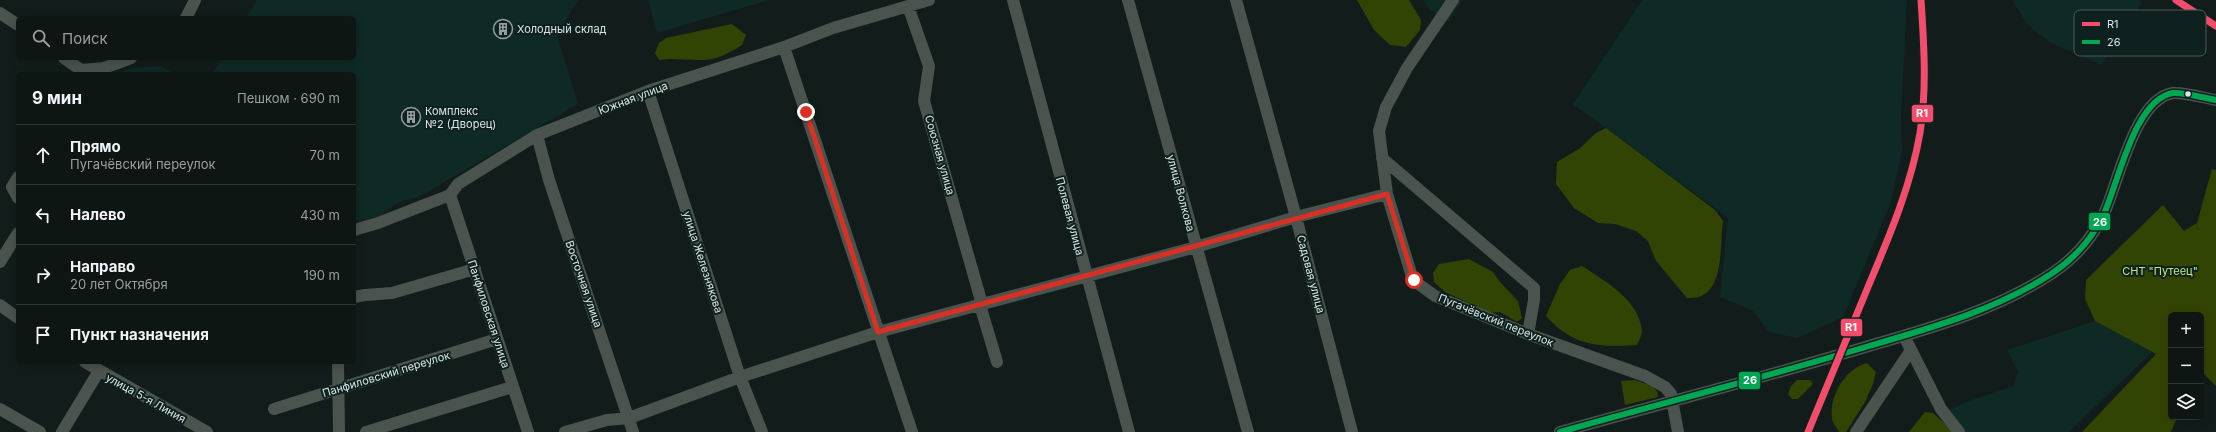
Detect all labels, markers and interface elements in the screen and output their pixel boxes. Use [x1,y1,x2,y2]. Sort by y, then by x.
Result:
legend [2074,10,2206,56]
search box [16,16,356,60]
text: R1 [2107,17,2119,31]
building icon: Холодный склад [492,18,514,40]
place label: Холодный склад [517,22,607,36]
icon: search [30,27,52,49]
text: Поиск [62,29,108,48]
text: 26 [2107,35,2121,49]
street label: Южная улица [596,78,670,118]
text: 9 мин [32,88,82,108]
unlabelled marker [2183,89,2193,99]
text: Пешком · 690 m [237,90,340,106]
route end [797,103,815,121]
place label: Комплекс №2 (Дворец) [425,104,496,131]
line badge: R1 [1911,104,1934,123]
building icon: Комплекс №2 (Дворец) [400,106,422,128]
text: R1 [1916,106,1928,120]
street label: Союзная улица [922,113,958,197]
text: Прямо [70,137,121,156]
icon: ahead [32,144,54,166]
text: 70 m [310,147,340,163]
street label: улица Волкова [1164,153,1198,233]
text: Пугачёвский переулок [70,156,215,172]
street label: Полевая улица [1053,175,1087,257]
icon: left [32,204,54,226]
text: Налево [70,205,126,224]
text: 430 m [300,207,340,223]
street label: улица Железнякова [680,209,726,315]
line badge: 26 [2088,212,2111,231]
text: 26 [2093,215,2107,229]
street label: Садовая улица [1294,233,1328,315]
street label: Восточная улица [563,239,605,329]
text: Направо [70,257,135,276]
street label: Панфиловская улица [465,258,513,370]
icon: right [32,264,54,286]
park label: СНТ "Путеец" [2122,264,2198,278]
text: 190 m [303,267,340,283]
route start [1405,271,1423,289]
text: 20 лет Октября [70,276,168,292]
street label: Пугачёвский переулок [1436,290,1556,350]
map controls [2168,312,2204,420]
button: + [2168,312,2204,348]
line badge: R1 [1840,318,1863,337]
text: R1 [1845,320,1857,334]
icon: arrive [32,324,54,346]
text: Пункт назначения [70,325,209,344]
street label: Панфиловский переулок [320,348,452,400]
button: − [2168,348,2204,384]
street label: улица 5-я Линия [104,370,188,426]
line badge: 26 [1738,371,1761,390]
text: 26 [1743,373,1757,387]
button: layers [2168,384,2204,420]

